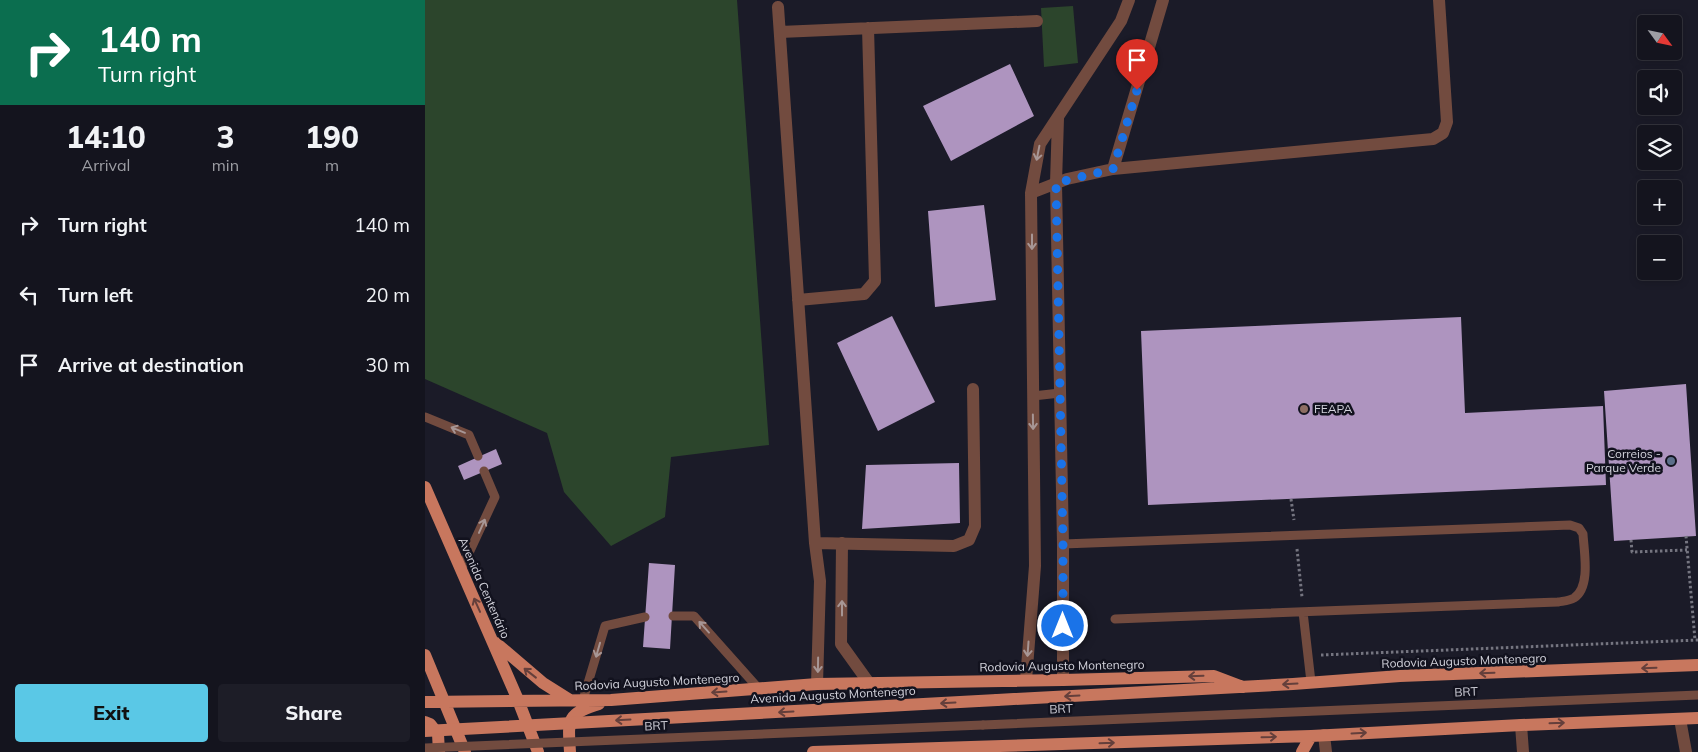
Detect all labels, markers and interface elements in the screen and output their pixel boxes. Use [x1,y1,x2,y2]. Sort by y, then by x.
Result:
north arrow [1637,15,1683,60]
map controls [1637,15,1682,280]
text: 140 m [98,17,202,61]
icon: right [15,20,80,85]
pin [1116,39,1158,90]
icon: arrive [1123,46,1151,74]
text: Turn right [98,60,196,88]
button: sound [1637,70,1682,115]
text: 14:10 [66,118,146,156]
text: 3 [216,118,234,156]
text: 190 [305,118,359,156]
button: layers [1637,125,1682,170]
one-way arrow [1033,144,1043,160]
text: Arrival [81,155,130,175]
text: min [212,155,239,175]
text: m [325,155,339,175]
button: + [1637,180,1682,225]
icon: right [15,211,43,239]
text: Turn right [58,213,147,237]
text: 140 m [354,213,410,237]
one-way arrow [1027,233,1037,249]
button: − [1637,235,1682,280]
icon: left [15,281,43,309]
text: Turn left [58,283,133,307]
text: 20 m [366,283,410,307]
icon: arrive [15,351,43,379]
text: Arrive at destination [58,353,244,377]
text: 30 m [366,353,410,377]
place label: FEAPA [1314,401,1352,416]
marker: FEAPA [1298,403,1310,415]
one-way arrow [1028,413,1038,429]
one-way arrow [451,425,466,434]
place label: Correios - Parque Verde [1586,446,1661,475]
marker: Correios - Parque Verde [1665,455,1677,467]
one-way arrow [477,519,487,534]
street label: Avenida Centenário [455,535,514,641]
one-way arrow [471,598,481,613]
position arrow [1036,599,1088,651]
one-way arrow [837,600,847,616]
one-way arrow [698,620,710,633]
one-way arrow [1024,641,1033,657]
one-way arrow [593,642,603,658]
street label: Rodovia Augusto Montenegro [1381,650,1547,671]
one-way arrow [813,656,822,672]
street label: Rodovia Augusto Montenegro [979,657,1145,674]
one-way arrow [1642,663,1658,672]
one-way arrow [524,667,537,678]
one-way arrow [1479,669,1495,678]
street label: Rodovia Augusto Montenegro [574,670,740,693]
one-way arrow [1189,671,1205,681]
one-way arrow [1282,679,1298,688]
street label: Avenida Augusto Montenegro [750,683,916,706]
button: Exit [15,684,208,742]
button: Share [218,684,410,742]
street label: BRT [1454,684,1479,699]
one-way arrow [712,688,728,697]
one-way arrow [1064,691,1080,700]
one-way arrow [940,698,956,707]
street label: BRT [1049,701,1074,716]
one-way arrow [778,707,794,716]
one-way arrow [616,716,632,725]
street label: BRT [644,718,669,733]
one-way arrow [1548,719,1564,728]
one-way arrow [1351,728,1367,737]
one-way arrow [1261,733,1277,742]
one-way arrow [1098,738,1114,747]

